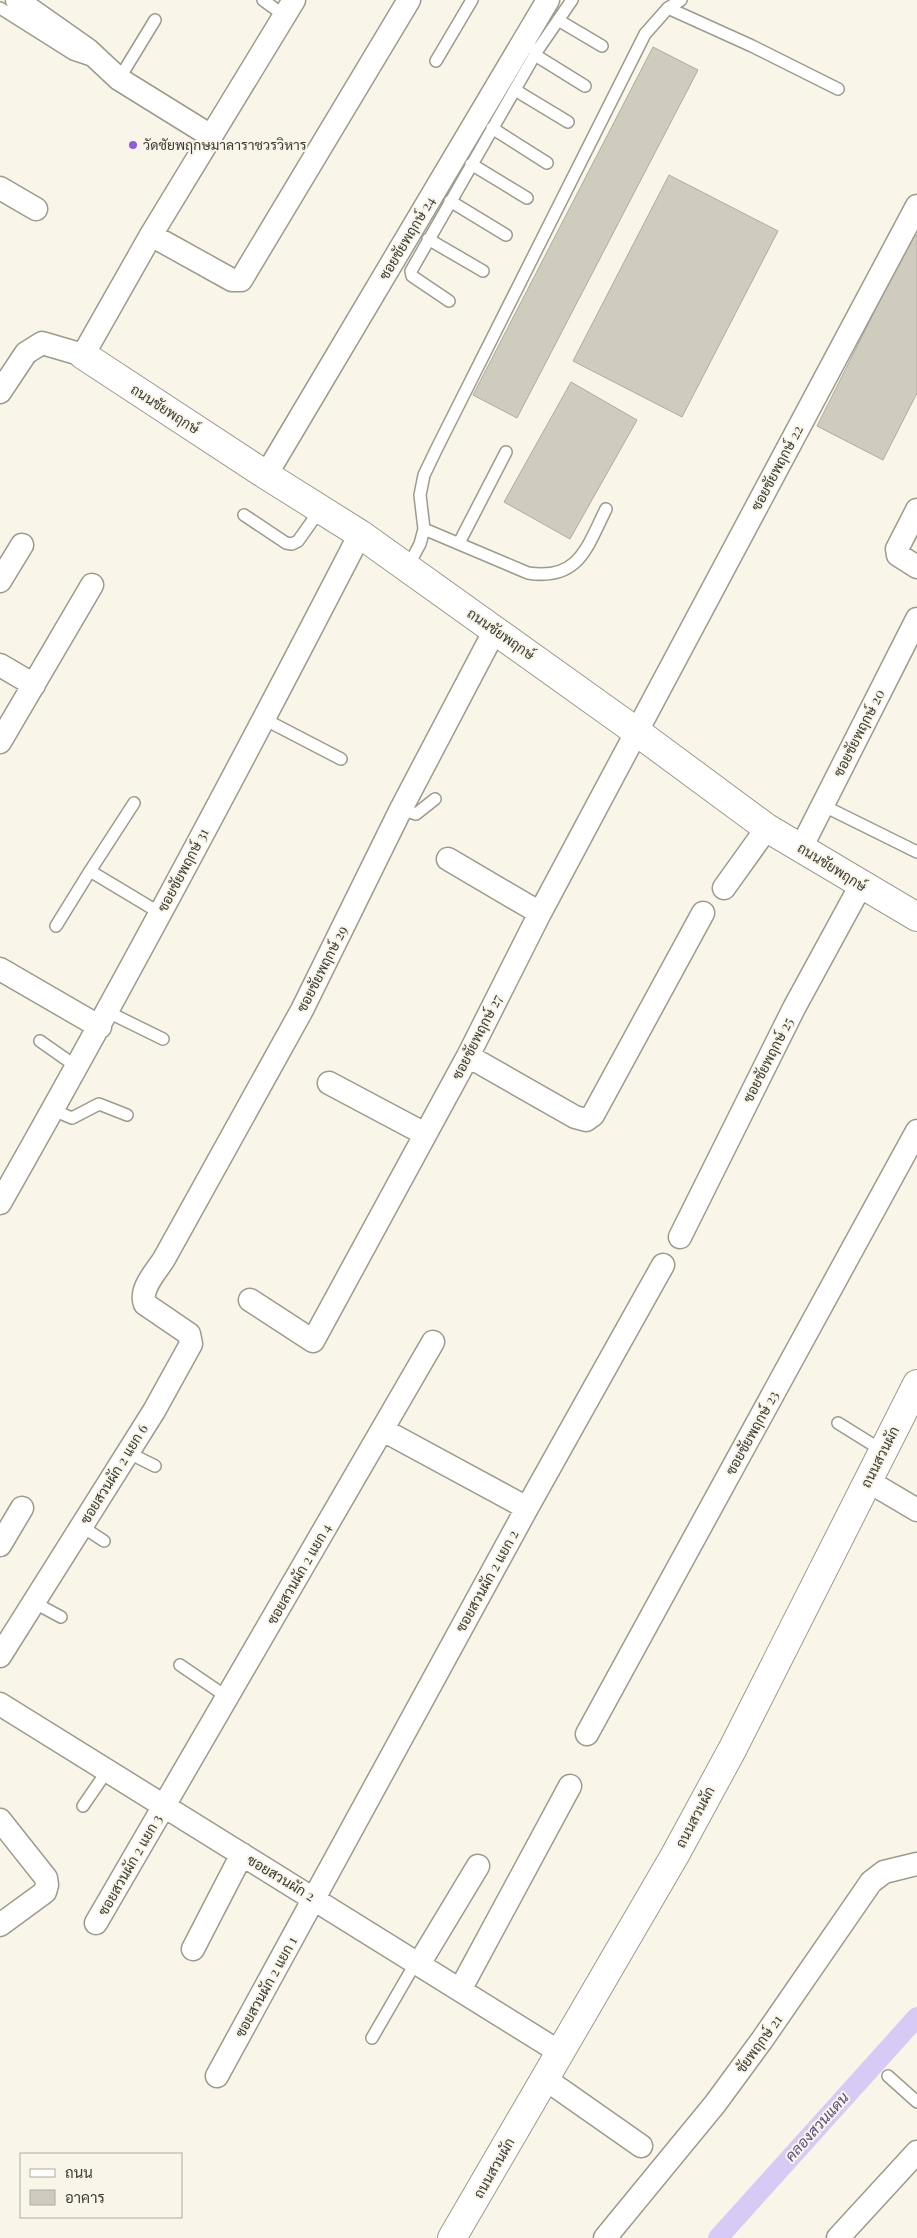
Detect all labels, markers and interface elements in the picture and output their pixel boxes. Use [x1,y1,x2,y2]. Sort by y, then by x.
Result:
place label: วัดชัยพฤกษมาลาราชวรวิหาร [143,135,307,154]
marker: วัดชัยพฤกษมาลาราชวรวิหาร [127,139,139,151]
street label: ซอยชัยพฤกษ์ 24 [374,192,439,283]
street label: ถนนชัยพฤกษ์ [127,379,204,438]
street label: ซอยชัยพฤกษ์ 22 [746,422,807,514]
street label: ถนนชัยพฤกษ์ [464,603,539,664]
street label: ซอยชัยพฤกษ์ 20 [828,686,889,780]
street label: ซอยชัยพฤกษ์ 31 [153,825,213,915]
street label: ถนนชัยพฤกษ์ [794,838,871,896]
street label: ซอยชัยพฤกษ์ 29 [292,922,351,1015]
street label: ซอยชัยพฤกษ์ 27 [447,991,506,1083]
street label: ซอยชัยพฤกษ์ 25 [738,1014,797,1106]
street label: ซอยชัยพฤกษ์ 23 [721,1387,783,1478]
street label: ซอยสวนผัก 2 แยก 6 [75,1420,152,1527]
street label: ถนนสวนผัก [856,1423,903,1491]
street label: ซอยสวนผัก 2 แยก 4 [262,1520,335,1628]
street label: ซอยสวนผัก 2 แยก 2 [451,1526,523,1635]
street label: ถนนสวนผัก [670,1783,719,1851]
street label: ซอยสวนผัก 2 แยก 3 [93,1811,166,1919]
street label: ซอยสวนผัก 2 [244,1850,319,1905]
street label: ซอยสวนผัก 2 แยก 1 [230,1933,301,2040]
street label: ชัยพฤกษ์ 21 [731,2011,786,2077]
water label: คลองสวนแดน [780,2087,853,2165]
street label: ถนนสวนผัก [469,2134,519,2201]
legend [20,2153,182,2218]
text: ถนน [65,2162,93,2182]
text: อาคาร [65,2187,105,2207]

